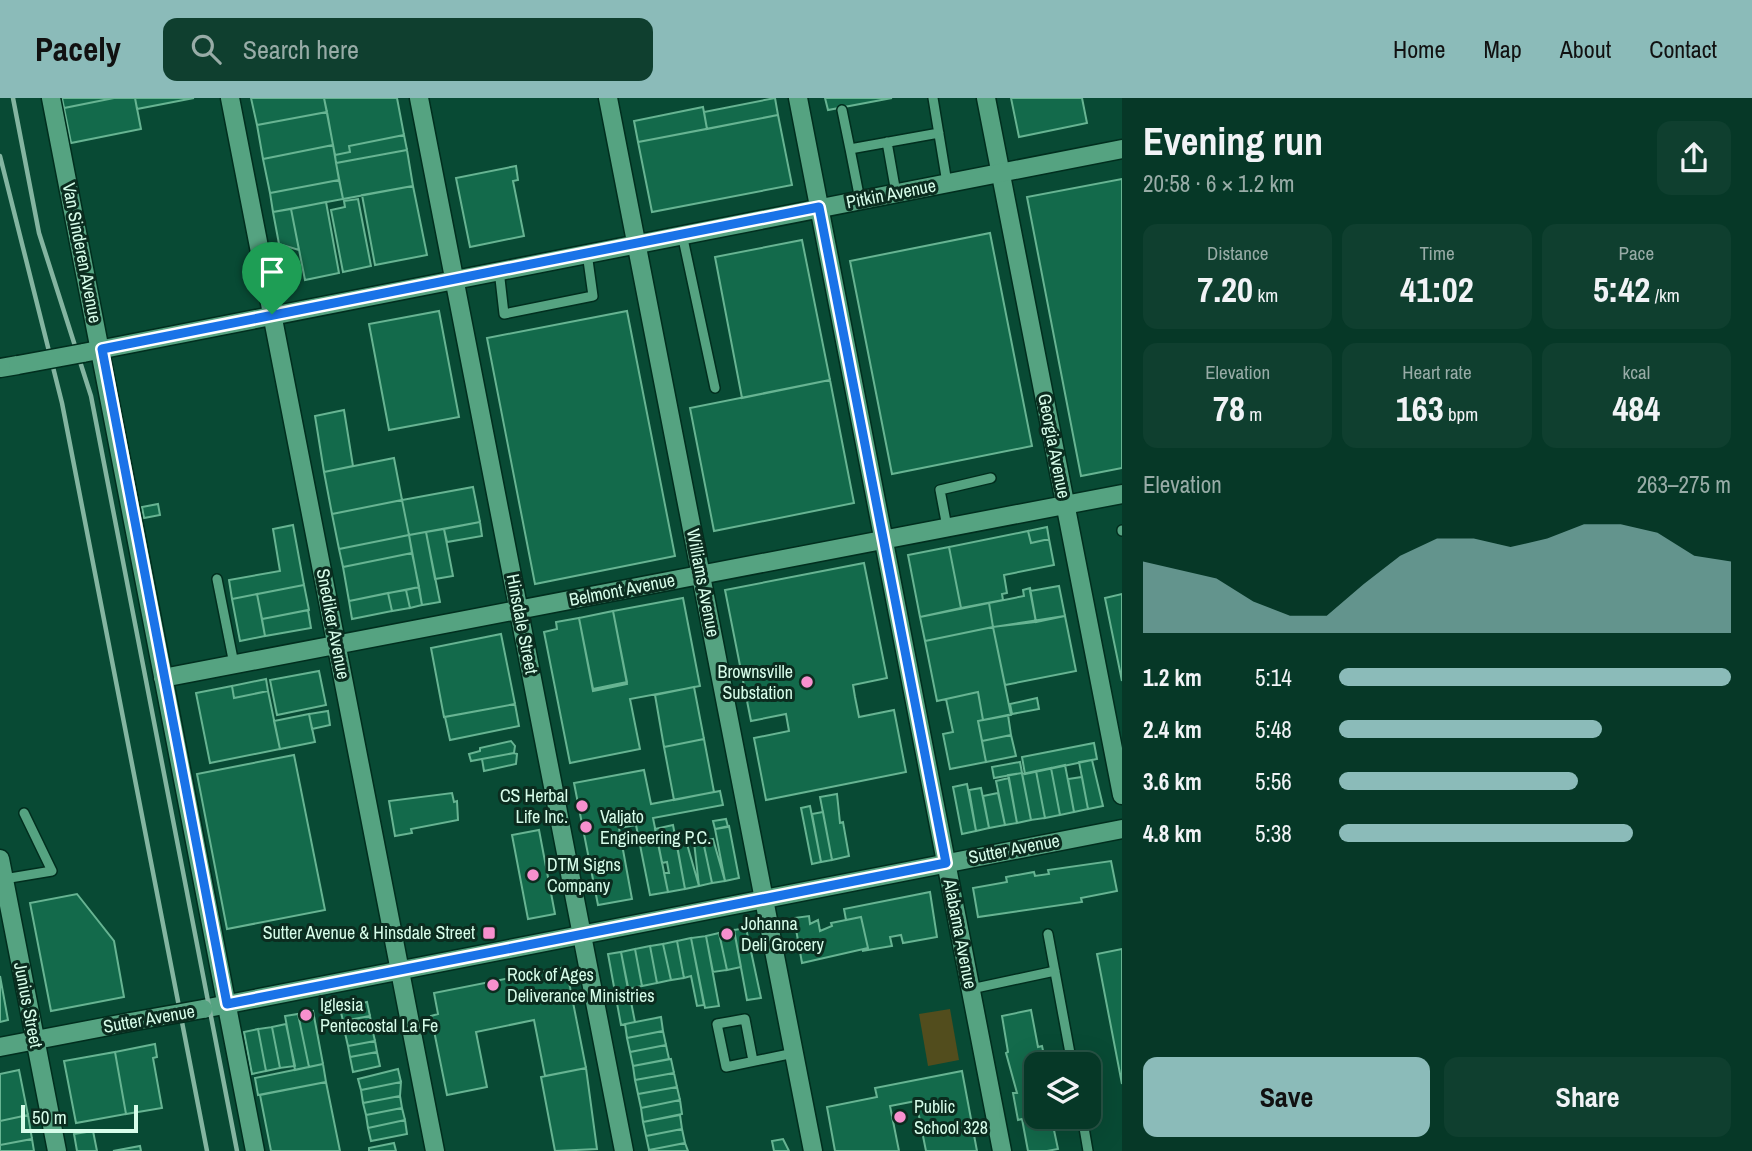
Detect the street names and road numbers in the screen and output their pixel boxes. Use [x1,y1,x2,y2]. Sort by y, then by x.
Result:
street label: Pitkin Avenue [844,173,938,214]
street label: Van Sinderen Avenue [57,181,108,325]
street label: Georgia Avenue [1032,391,1077,501]
street label: Williams Avenue [681,527,726,639]
street label: Snediker Avenue [311,566,356,681]
street label: Belmont Avenue [567,567,677,612]
street label: Hinsdale Street [501,572,544,676]
street label: Sutter Avenue [966,827,1062,870]
street label: Alabama Avenue [937,876,983,991]
street label: Junius Street [8,960,49,1050]
street label: Sutter Avenue [101,998,197,1039]

